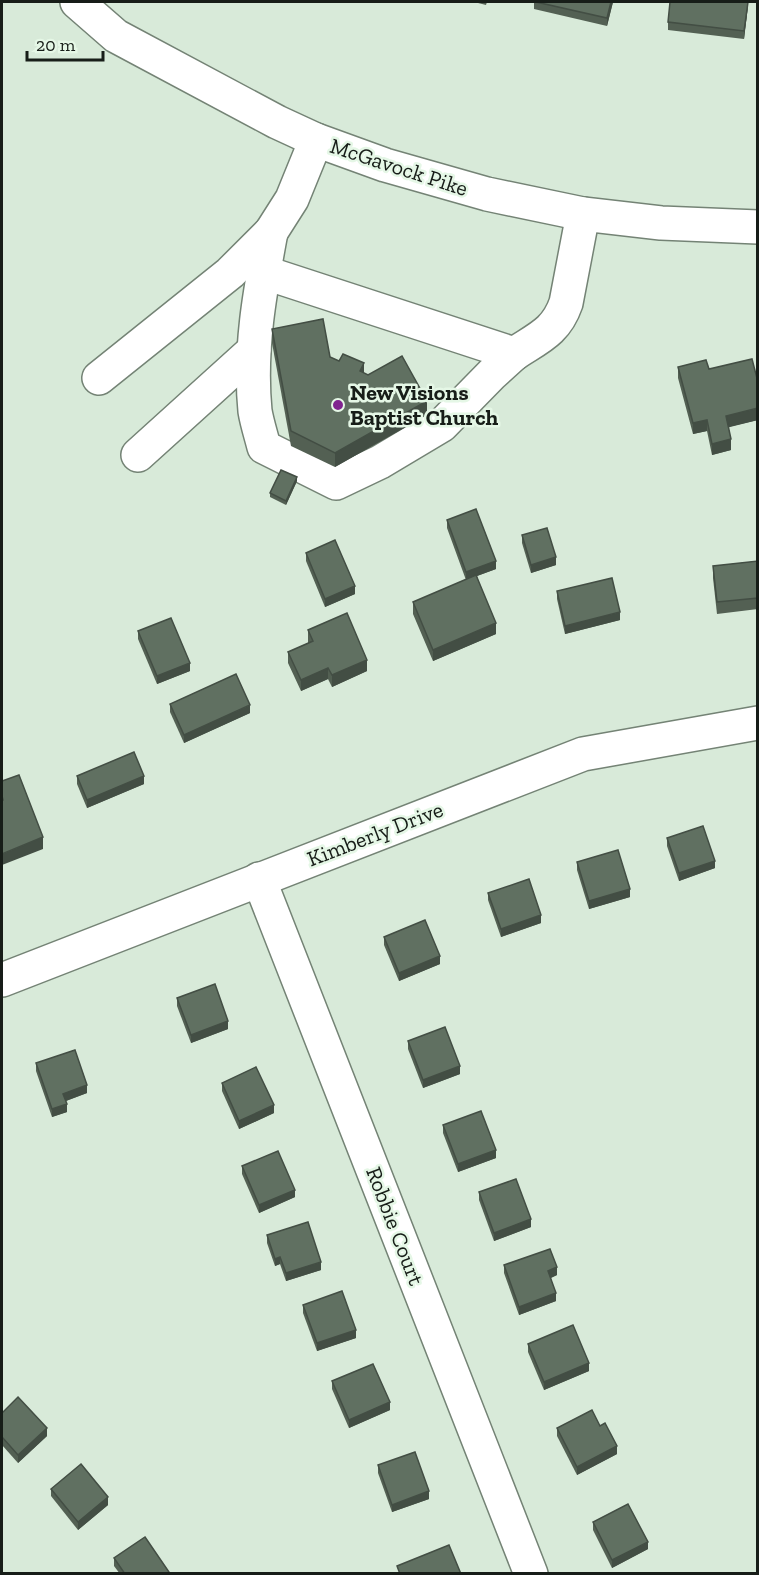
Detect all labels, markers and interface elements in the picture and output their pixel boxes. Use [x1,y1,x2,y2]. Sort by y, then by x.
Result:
scale bar [27,24,104,62]
text: 20 m [36,34,76,56]
street label: McGavock Pike [327,132,471,202]
place label: New Visions Baptist Church [350,379,499,431]
marker: New Visions Baptist Church [331,398,345,412]
street label: Kimberly Drive [303,796,447,872]
street label: Robbie Court [360,1163,430,1290]

